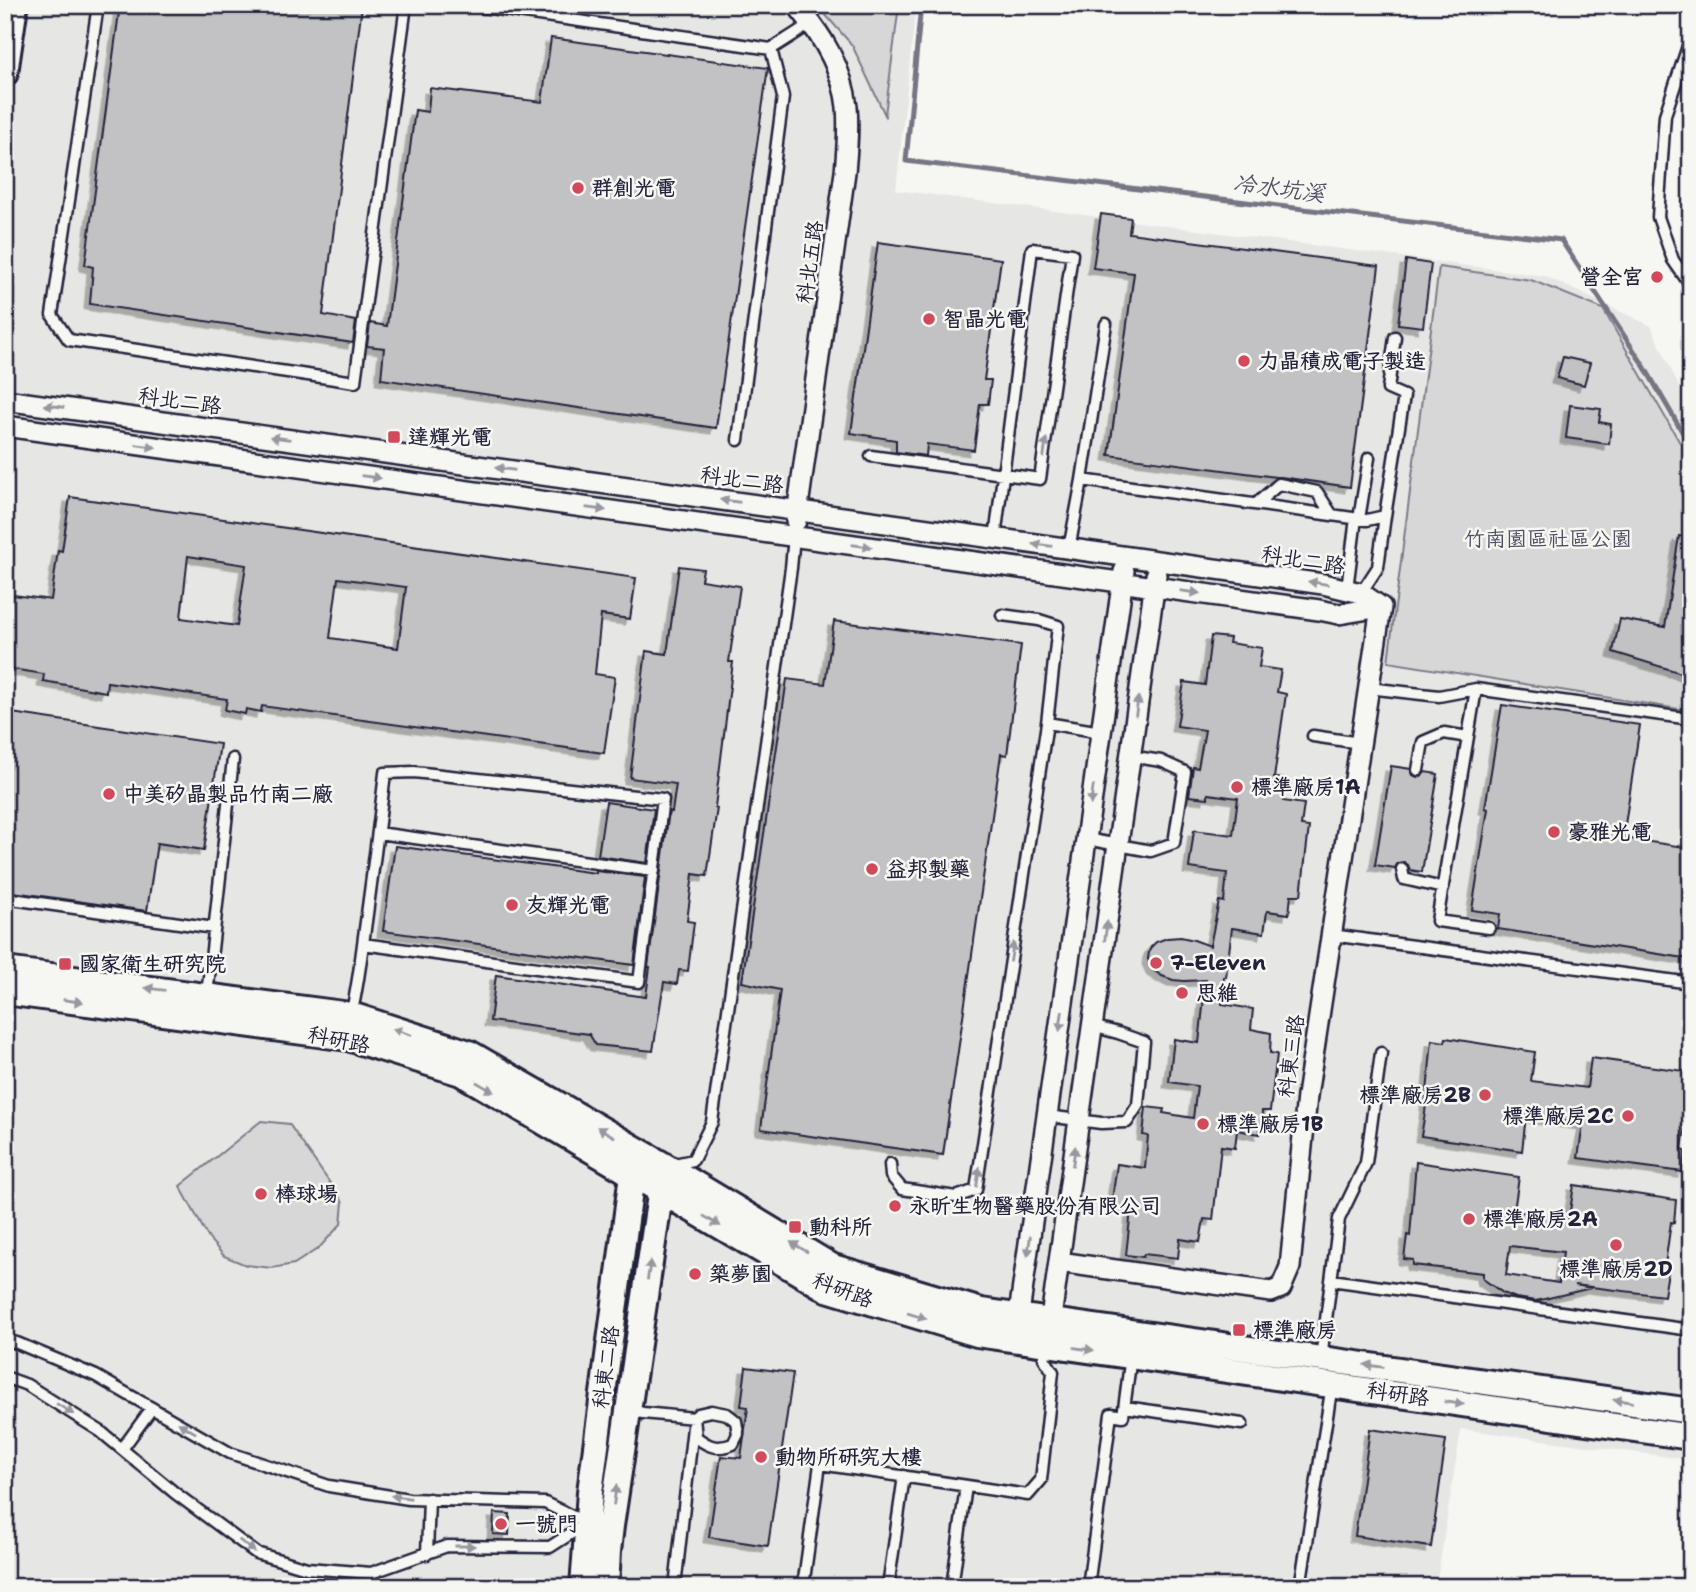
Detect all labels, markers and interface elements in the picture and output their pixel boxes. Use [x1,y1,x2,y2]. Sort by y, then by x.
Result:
water label: 冷水坑溪 [1232,168,1328,209]
place label: 群創光電 [592,174,676,202]
marker: 群創光電 [570,180,586,196]
street label: 科北五路 [790,218,830,306]
place label: 營全宮 [1580,263,1643,291]
marker: 營全宮 [1649,269,1665,285]
place label: 智晶光電 [943,305,1027,333]
marker: 智晶光電 [921,311,937,327]
place label: 力晶積成電子製造 [1258,347,1426,375]
marker: 力晶積成電子製造 [1236,353,1252,369]
street label: 科北二路 [136,381,224,421]
one-way arrow [43,401,65,412]
place label: 達輝光電 [408,423,492,451]
marker: 達輝光電 [386,429,402,445]
one-way arrow [268,432,290,443]
one-way arrow [1039,437,1050,459]
one-way arrow [135,440,157,451]
street label: 科北二路 [698,460,786,500]
one-way arrow [494,464,516,475]
one-way arrow [360,472,382,483]
one-way arrow [719,495,741,506]
one-way arrow [585,503,607,514]
park label: 竹南園區社區公園 [1464,525,1632,553]
one-way arrow [1030,539,1052,550]
street label: 科北二路 [1259,540,1347,580]
one-way arrow [851,541,873,552]
one-way arrow [1307,578,1329,589]
one-way arrow [1179,586,1201,597]
one-way arrow [1132,695,1143,717]
place label: 標準廠房1A [1251,773,1361,801]
marker: 標準廠房1A [1229,779,1245,795]
place label: 中美矽晶製品竹南二廠 [123,780,333,808]
one-way arrow [1087,784,1098,806]
marker: 中美矽晶製品竹南二廠 [101,786,117,802]
place label: 豪雅光電 [1568,818,1652,846]
marker: 豪雅光電 [1546,824,1562,840]
place label: 益邦製藥 [886,855,970,883]
marker: 益邦製藥 [864,861,880,877]
place label: 友輝光電 [526,891,610,919]
marker: 友輝光電 [504,897,520,913]
one-way arrow [1100,920,1111,942]
one-way arrow [1007,941,1018,963]
place label: 7-Eleven [1170,949,1266,977]
place label: 國家衛生研究院 [79,950,226,978]
marker: 7-Eleven [1148,955,1164,971]
marker: 國家衛生研究院 [57,956,73,972]
place label: 思維 [1196,979,1238,1007]
one-way arrow [144,984,166,995]
marker: 思維 [1174,985,1190,1001]
one-way arrow [62,996,84,1007]
one-way arrow [1055,1010,1066,1032]
street label: 科東三路 [1271,1012,1311,1100]
street label: 科研路 [305,1020,373,1060]
one-way arrow [392,1026,413,1037]
one-way arrow [475,1081,494,1093]
place label: 標準廠房2B [1359,1081,1471,1109]
marker: 標準廠房2B [1477,1087,1493,1103]
place label: 標準廠房2C [1502,1102,1614,1130]
marker: 標準廠房2C [1620,1108,1636,1124]
place label: 標準廠房1B [1217,1110,1324,1138]
marker: 標準廠房1B [1195,1116,1211,1132]
one-way arrow [596,1126,615,1138]
one-way arrow [1069,1145,1080,1167]
one-way arrow [973,1166,984,1188]
place label: 棒球場 [275,1180,338,1208]
marker: 棒球場 [253,1186,269,1202]
place label: 永昕生物醫藥股份有限公司 [909,1192,1161,1220]
marker: 永昕生物醫藥股份有限公司 [887,1198,903,1214]
place label: 標準廠房2A [1483,1205,1598,1233]
marker: 標準廠房2A [1461,1211,1477,1227]
place label: 動科所 [809,1213,872,1241]
one-way arrow [702,1214,721,1227]
marker: 動科所 [787,1219,803,1235]
one-way arrow [1023,1235,1034,1257]
marker: 標準廠房2D [1608,1237,1624,1253]
one-way arrow [790,1241,809,1253]
place label: 標準廠房2D [1559,1255,1673,1283]
one-way arrow [644,1258,655,1280]
place label: 築夢園 [709,1260,772,1288]
marker: 築夢園 [687,1266,703,1282]
street label: 科研路 [809,1266,877,1314]
one-way arrow [906,1311,927,1321]
place label: 標準廠房 [1253,1316,1337,1344]
marker: 標準廠房 [1231,1322,1247,1338]
street label: 科東二路 [586,1323,626,1411]
one-way arrow [1073,1344,1095,1355]
one-way arrow [1362,1361,1384,1372]
street label: 科研路 [1365,1376,1431,1412]
one-way arrow [1612,1396,1634,1407]
one-way arrow [1443,1397,1465,1408]
one-way arrow [56,1402,75,1415]
one-way arrow [177,1422,196,1434]
place label: 動物所研究大樓 [775,1443,922,1471]
marker: 動物所研究大樓 [753,1449,769,1465]
one-way arrow [610,1483,621,1505]
one-way arrow [390,1492,412,1503]
place label: 一號門 [515,1510,578,1538]
marker: 一號門 [493,1516,509,1532]
one-way arrow [237,1539,256,1553]
one-way arrow [454,1540,476,1552]

